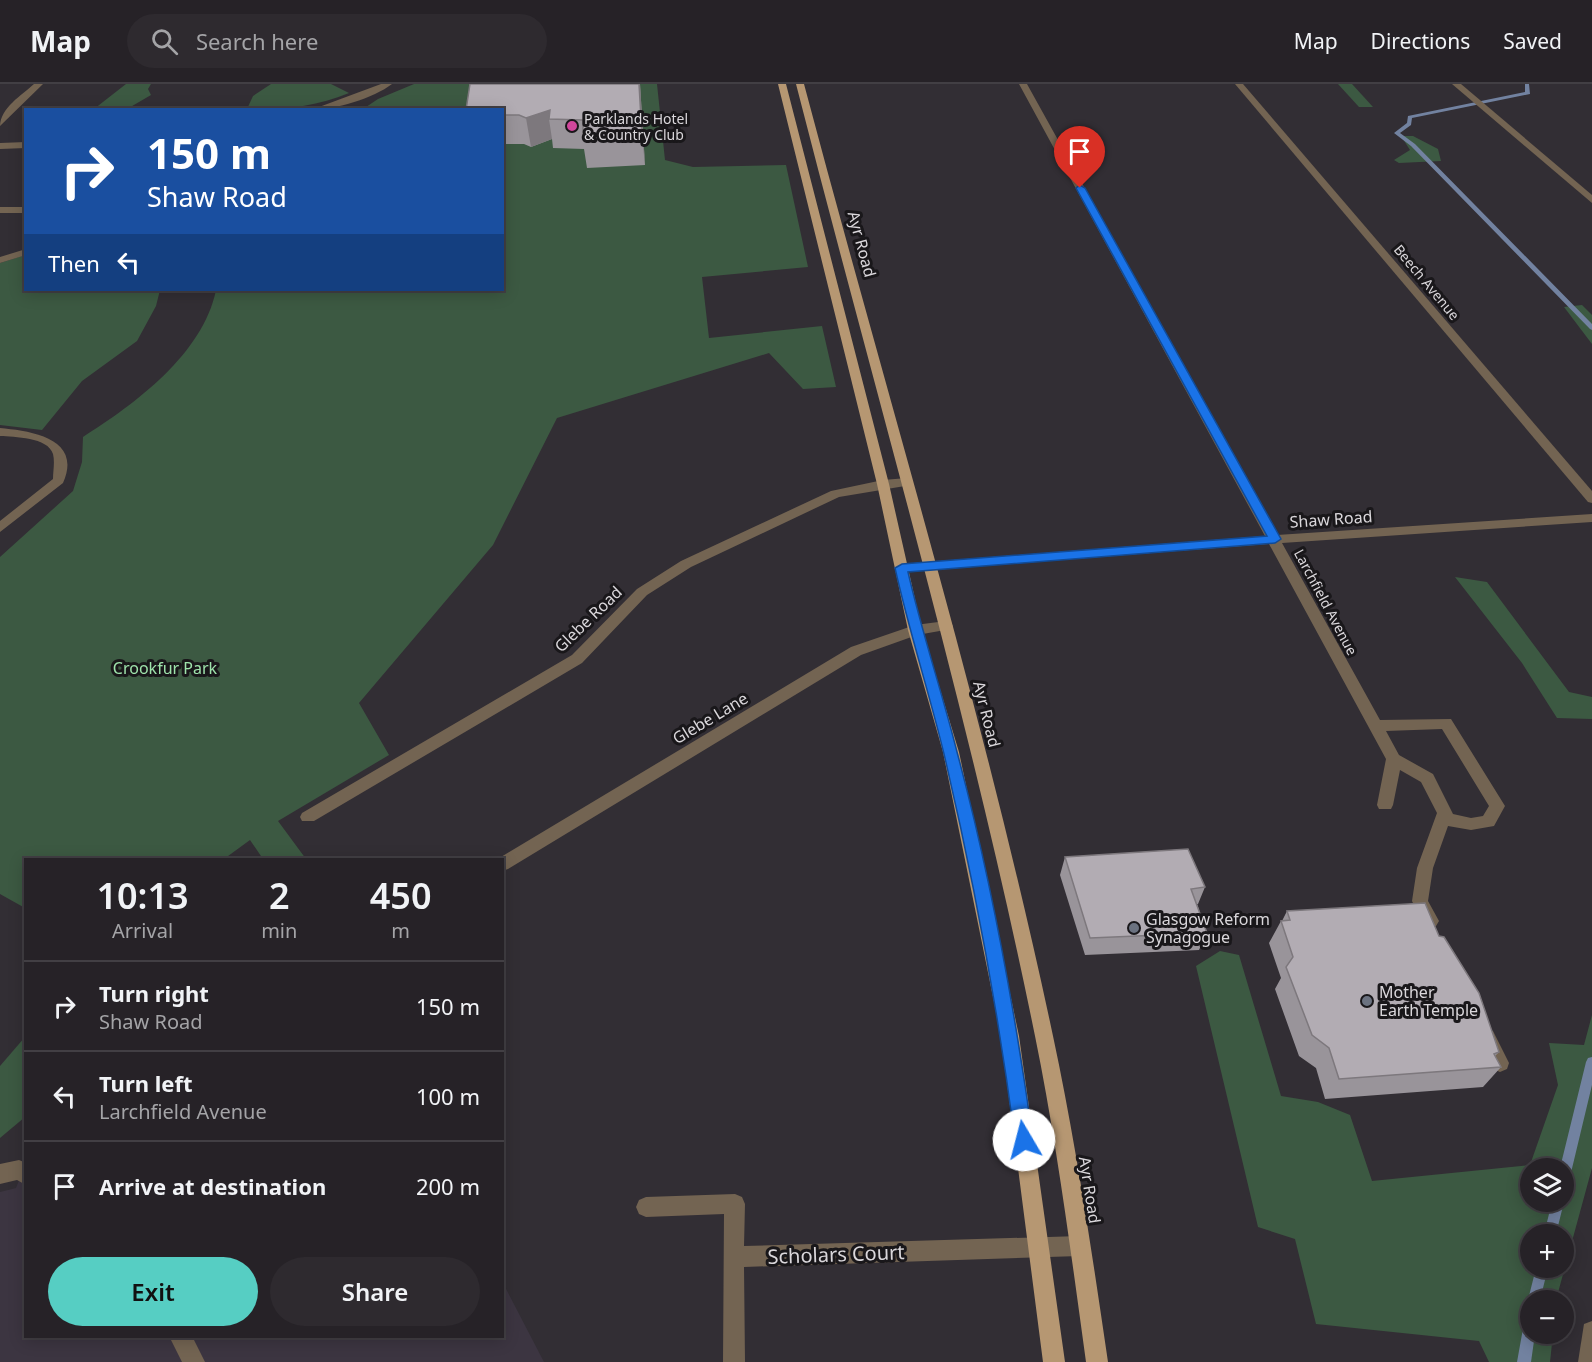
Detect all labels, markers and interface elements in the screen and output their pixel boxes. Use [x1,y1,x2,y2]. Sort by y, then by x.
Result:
search box [127,14,547,68]
text: Map [30,22,91,60]
icon: search [148,25,181,58]
text: Search here [196,26,318,56]
text: Map [1294,27,1338,55]
text: Directions [1371,27,1470,55]
text: Saved [1503,27,1562,55]
place label: Parklands Hotel & Country Club [584,109,688,144]
marker: Parklands Hotel & Country Club [565,119,579,133]
text: 150 m [147,124,271,181]
pin [1054,126,1105,188]
icon: right [48,132,126,210]
icon: arrive [1063,135,1096,168]
text: Shaw Road [147,178,287,215]
street label: Ayr Road [843,209,881,279]
street label: Beech Avenue [1390,240,1464,324]
icon: left [112,246,145,279]
text: Then [48,248,100,278]
street label: Shaw Road [1289,505,1373,533]
street label: Larchfield Avenue [1290,546,1362,658]
street label: Glebe Road [549,581,627,657]
park label: Crookfur Park [113,657,218,679]
street label: Ayr Road [968,679,1006,749]
street label: Glebe Lane [668,687,752,749]
text: 10:13 [96,871,189,920]
text: 2 [269,871,290,920]
text: 450 [370,871,432,920]
place label: Glasgow Reform Synagogue [1146,908,1270,948]
text: Arrival [112,917,173,944]
text: min [261,917,297,944]
text: m [391,917,410,944]
marker: Glasgow Reform Synagogue [1127,921,1141,935]
text: Turn right [99,978,209,1008]
place label: Mother Earth Temple [1379,981,1478,1021]
icon: right [48,990,81,1023]
text: 150 m [416,991,480,1021]
marker: Mother Earth Temple [1360,994,1374,1008]
text: Shaw Road [99,1008,203,1035]
text: Turn left [99,1068,193,1098]
icon: left [48,1080,81,1113]
text: 100 m [416,1081,480,1111]
text: Larchfield Avenue [99,1098,267,1125]
position arrow [992,1108,1056,1172]
street label: Ayr Road [1074,1155,1106,1225]
map controls [1520,1158,1574,1344]
button: layers [1520,1158,1574,1212]
icon: arrive [48,1170,81,1203]
text: Arrive at destination [99,1171,326,1201]
text: 200 m [416,1171,480,1201]
button: + [1520,1224,1574,1278]
street label: Scholars Court [767,1238,905,1270]
button: Exit [48,1257,258,1326]
button: Share [270,1257,480,1326]
button: − [1520,1290,1574,1344]

